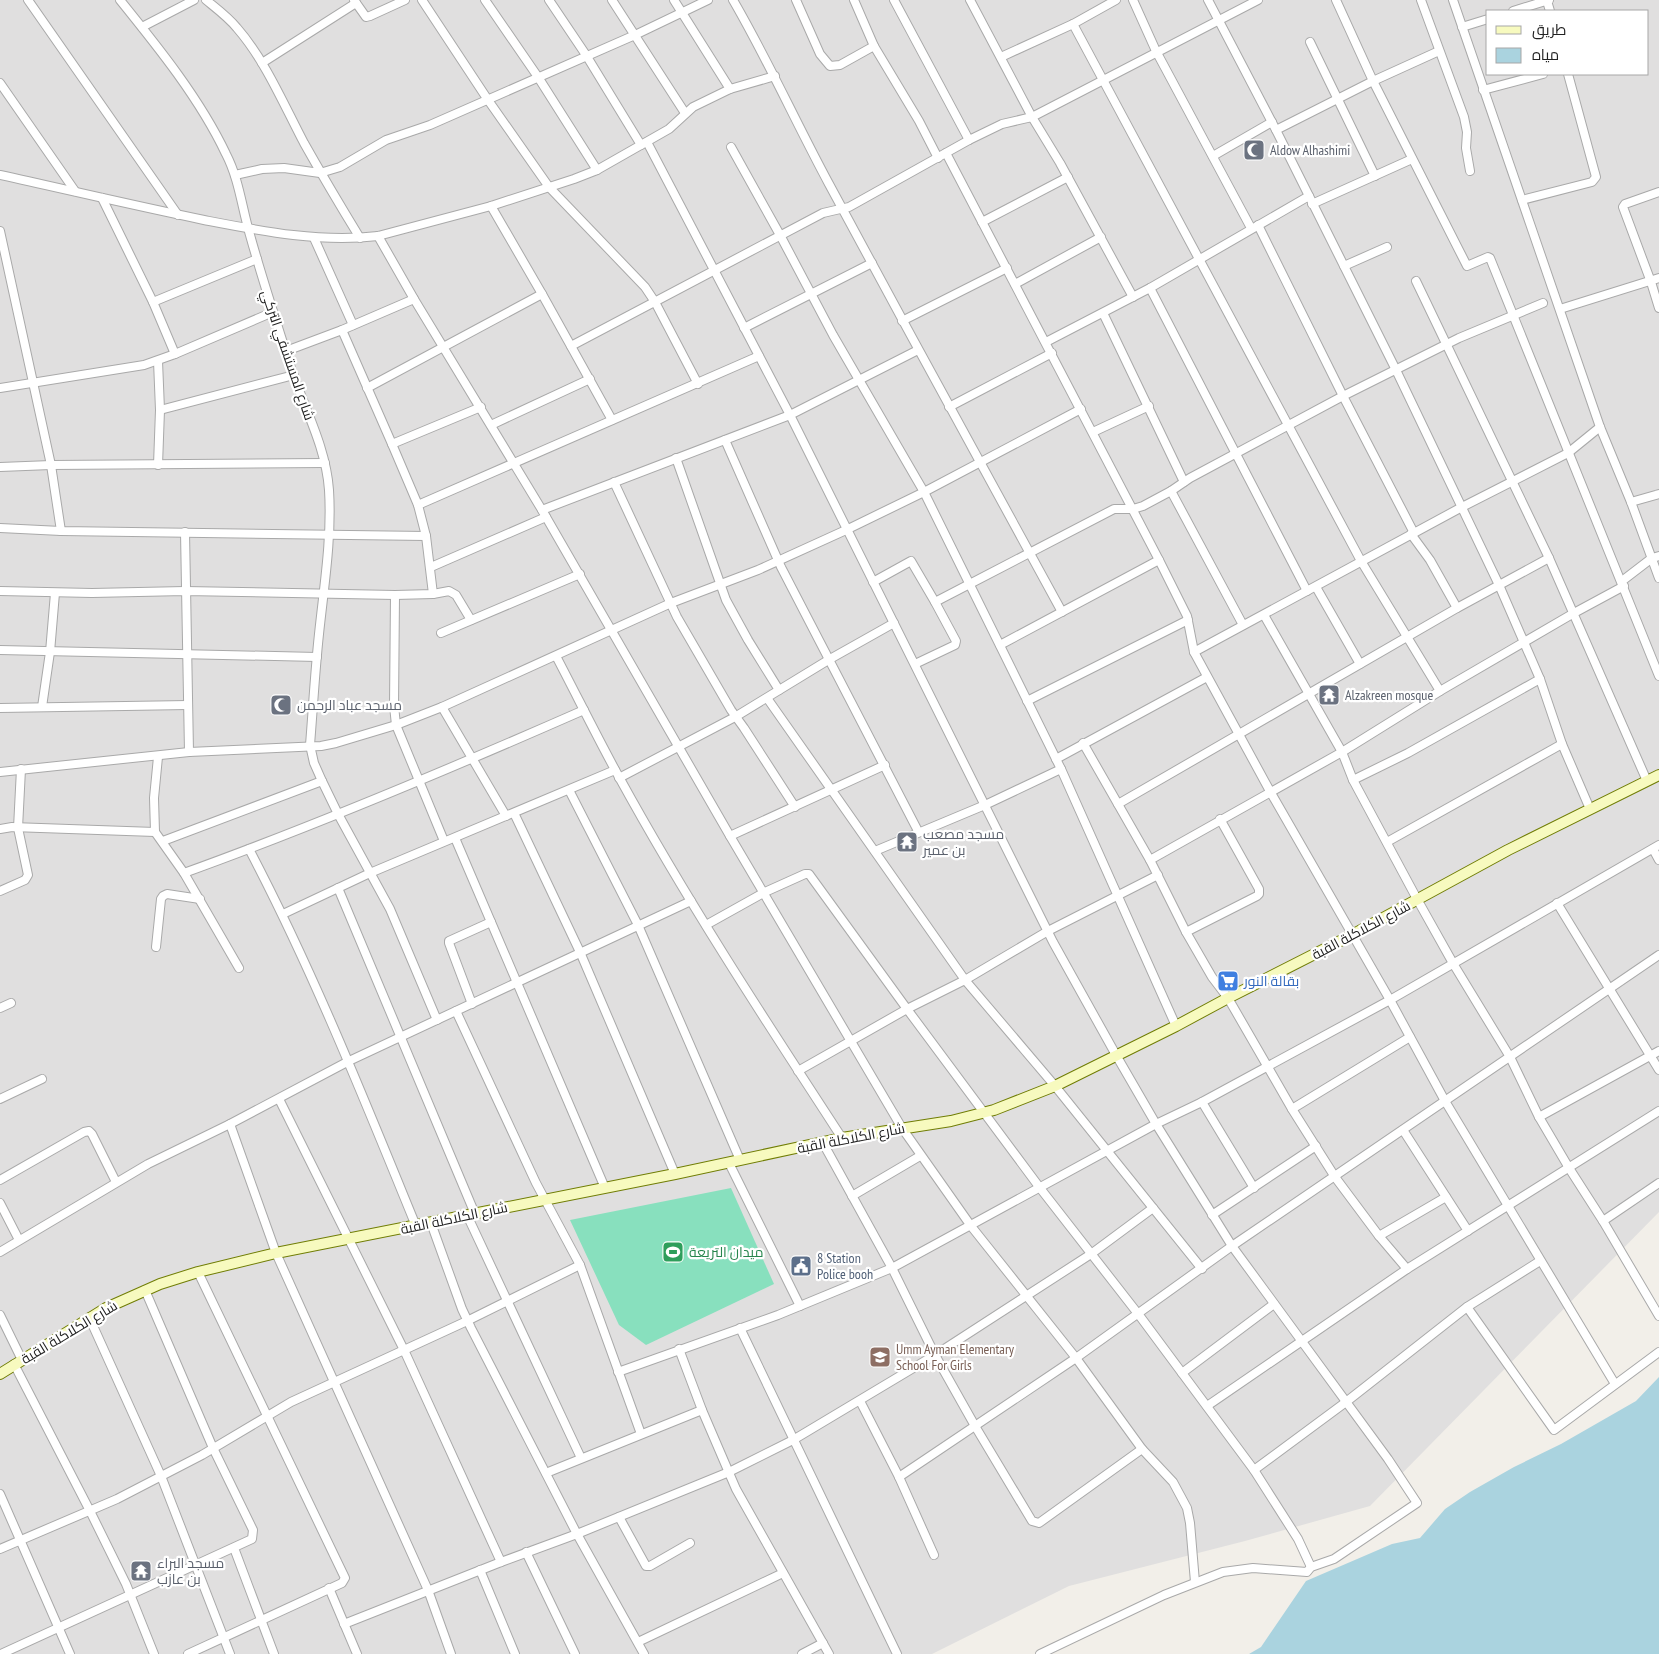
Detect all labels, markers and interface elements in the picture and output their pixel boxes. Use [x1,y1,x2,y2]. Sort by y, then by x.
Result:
legend [1486,10,1649,75]
text: طريق [1532,20,1566,40]
text: مياه [1532,45,1559,64]
mosque icon: Aldow Alhashimi [1242,138,1266,162]
place label: Aldow Alhashimi [1270,141,1350,159]
street label: شارع المستشفي التركي [254,287,319,424]
temple icon: Alzakreen mosque [1317,683,1341,707]
place label: Alzakreen mosque [1345,686,1433,704]
mosque icon: مسجد عباد الرحمن [269,693,293,717]
place label: مسجد عباد الرحمن [297,696,402,714]
place label: مسجد مصعب بن عمير [922,825,1004,859]
temple icon: مسجد مصعب بن عمير [895,830,919,854]
street label: شارع الكلاكلة القبة [1309,896,1413,964]
supermarket icon: بقالة النور [1216,969,1240,993]
place label: بقالة النور [1243,972,1299,990]
street label: شارع الكلاكلة القبة [796,1119,906,1157]
street label: شارع الكلاكلة القبة [399,1198,509,1238]
sports icon: ميدان التريعة [661,1240,685,1264]
place label: ميدان التريعة [689,1243,763,1261]
place label: 8 Station Police booh [817,1249,873,1283]
public building icon: 8 Station Police booh [789,1254,813,1278]
street label: شارع الكلاكلة القبة [18,1296,120,1368]
place label: Umm Ayman Elementary School For Girls [896,1340,1015,1374]
school or university icon: Umm Ayman Elementary School For Girls [868,1345,892,1369]
place label: مسجد البراء بن عازب [157,1554,224,1588]
temple icon: مسجد البراء بن عازب [129,1559,153,1583]

